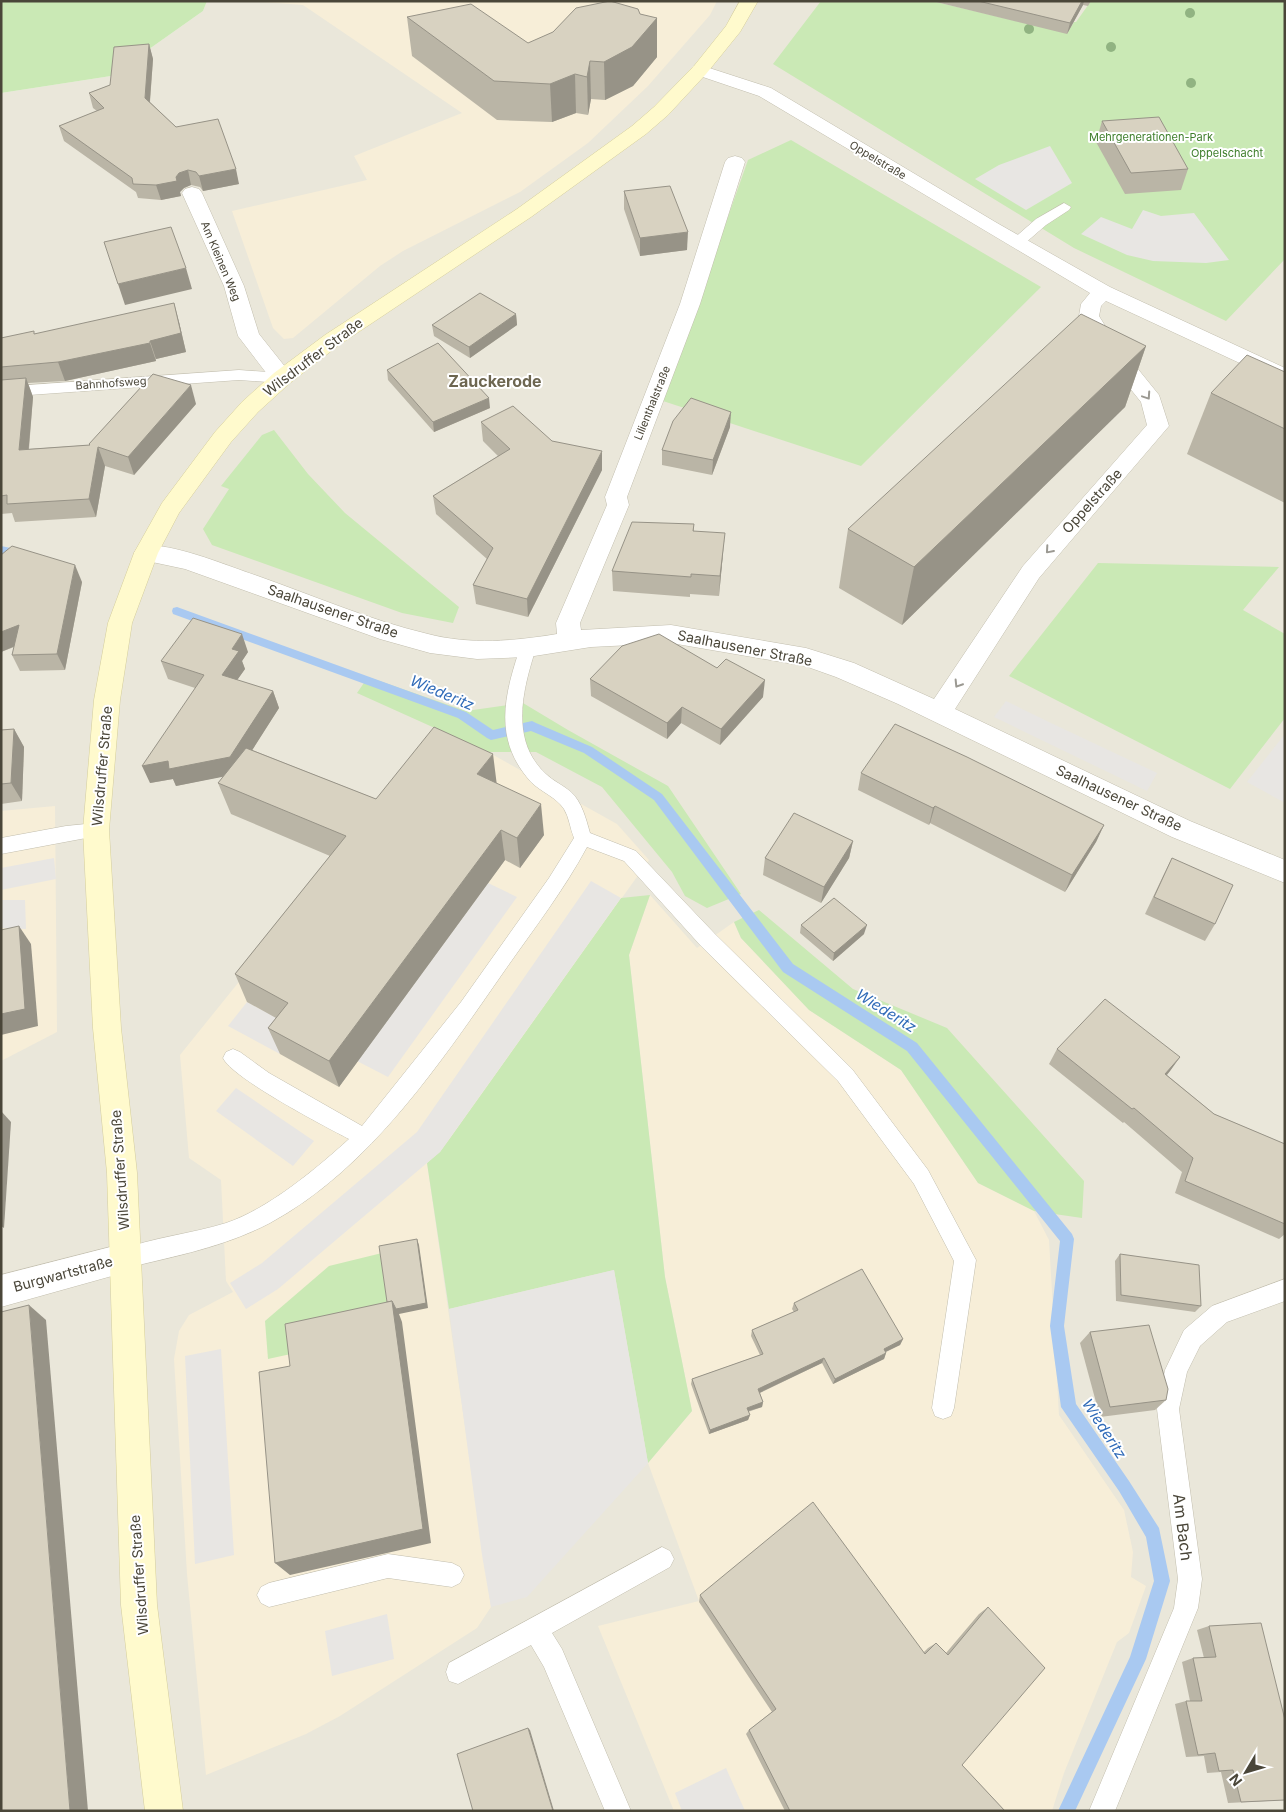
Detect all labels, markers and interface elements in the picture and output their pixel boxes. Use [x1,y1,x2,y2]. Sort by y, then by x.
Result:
park label: Mehrgenerationen-Park [1089,130,1213,144]
street label: Oppelstraße [847,138,909,182]
park label: Oppelschacht [1191,146,1263,160]
street label: Am Kleinen Weg [198,219,244,303]
street label: Wilsdruffer Straße [260,314,366,400]
street label: Lilienthalstraße [631,364,673,442]
district label: Zauckerode [448,371,542,391]
street label: Bahnhofsweg [75,374,147,392]
one-way arrow [1141,390,1150,400]
street label: Oppelstraße [1058,465,1125,537]
one-way arrow [1046,544,1055,553]
street label: Saalhausener Straße [266,580,401,641]
street label: Saalhausener Straße [676,626,814,669]
water label: Wiederitz [407,671,477,714]
one-way arrow [954,679,964,688]
street label: Wilsdruffer Straße [88,705,115,827]
street label: Saalhausener Straße [1053,761,1185,834]
water label: Wiederitz [853,985,920,1037]
street label: Wilsdruffer Straße [107,1109,132,1231]
street label: Burgwartstraße [11,1252,114,1295]
water label: Wiederitz [1078,1395,1131,1462]
street label: Am Bach [1169,1492,1197,1562]
street label: Wilsdruffer Straße [126,1514,151,1636]
north arrow [1221,1747,1271,1797]
text: N [1225,1771,1245,1790]

